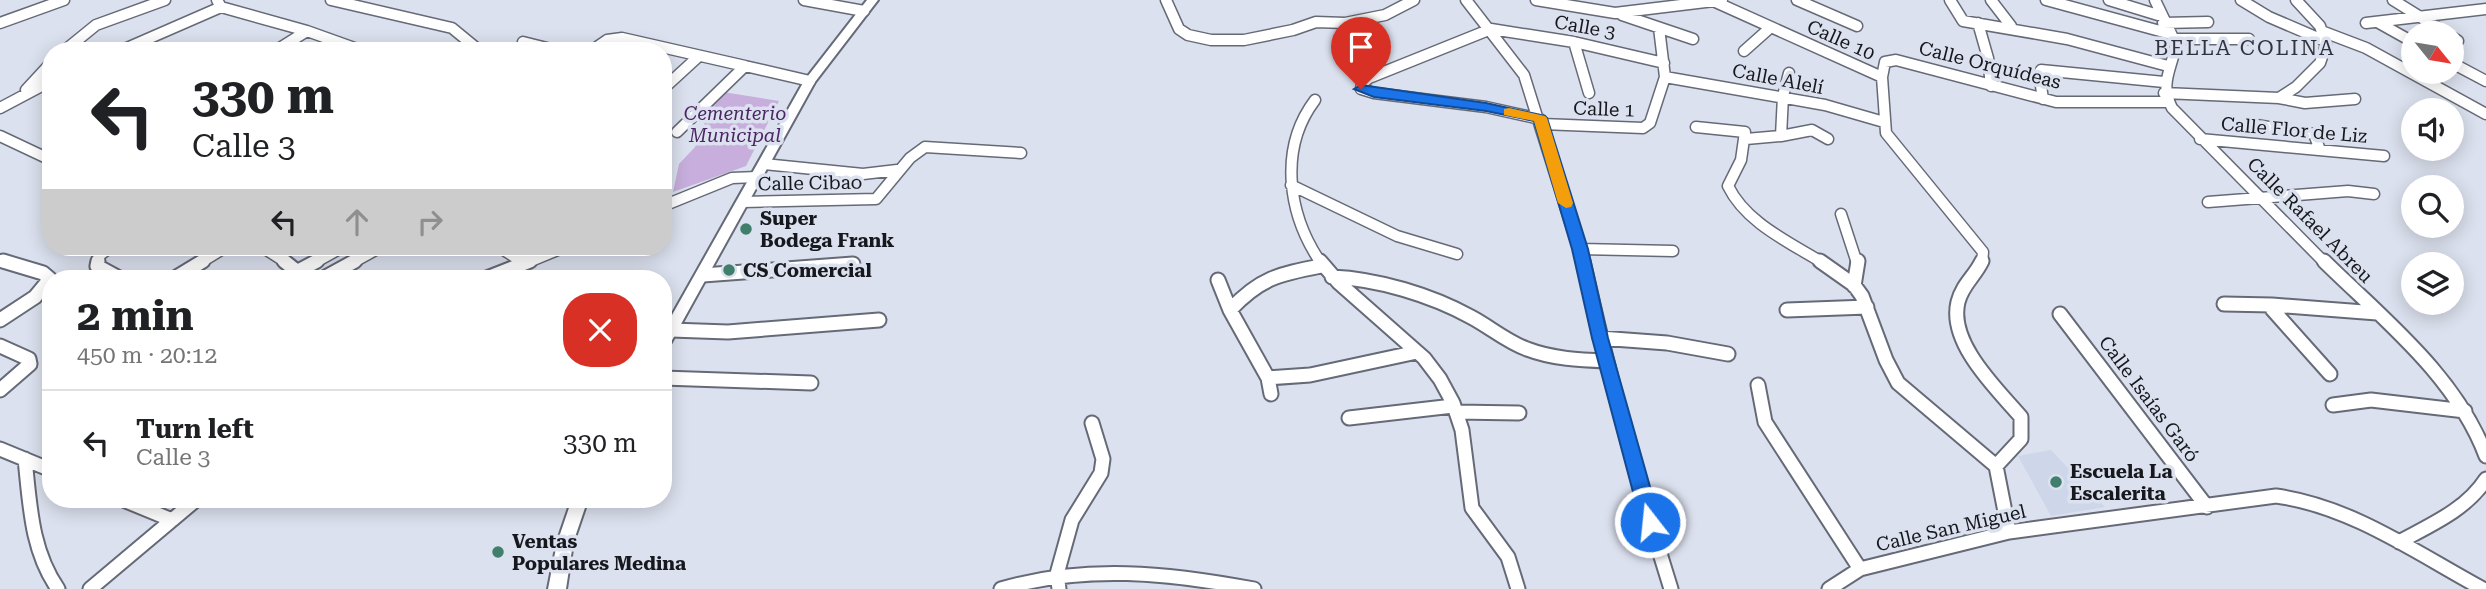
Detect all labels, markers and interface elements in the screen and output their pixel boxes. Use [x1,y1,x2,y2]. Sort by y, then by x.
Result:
street label: Calle 3 [1553,10,1617,44]
street label: Calle 10 [1803,15,1879,65]
pin [1331,17,1391,89]
north arrow [2401,21,2464,84]
map controls [2401,21,2464,315]
icon: arrive [1342,28,1380,66]
street label: Calle Orquídeas [1917,36,2063,94]
district label: BELLA COLINA [2154,36,2336,60]
street label: Calle Alelí [1730,59,1826,99]
text: 330 m [192,68,334,125]
icon: left [77,70,168,161]
street label: Calle 1 [1573,96,1635,122]
button: sound [2401,98,2464,161]
park label: Cementerio Municipal [684,102,786,147]
street label: Calle Flor de Liz [2220,112,2368,148]
text: Calle 3 [192,127,296,165]
street label: Calle Rafael Abreu [2242,152,2378,288]
street label: Calle Cibao [757,171,863,195]
button: search [2401,175,2464,238]
icon: left [265,203,303,241]
icon: ahead [338,203,376,241]
icon: right [411,203,449,241]
place label: Super Bodega Frank [760,207,894,252]
marker: Super Bodega Frank [738,221,754,237]
button: layers [2401,252,2464,315]
place label: CS Comercial [743,259,872,282]
marker: CS Comercial [721,262,737,278]
text: 2 min [77,291,194,340]
button: close [563,293,637,367]
street label: Calle Isaías Garó [2094,331,2204,467]
text: 450 m · 20:12 [77,342,217,369]
text: Turn left [136,414,254,444]
icon: left [77,424,115,462]
text: 330 m [563,428,637,458]
text: Calle 3 [136,444,211,471]
place label: Escuela La Escalerita [2070,460,2173,505]
marker: Escuela La Escalerita [2048,474,2064,490]
position arrow [1613,485,1687,559]
street label: Calle San Miguel [1874,500,2028,556]
place label: Ventas Populares Medina [512,530,686,575]
marker: Ventas Populares Medina [490,544,506,560]

